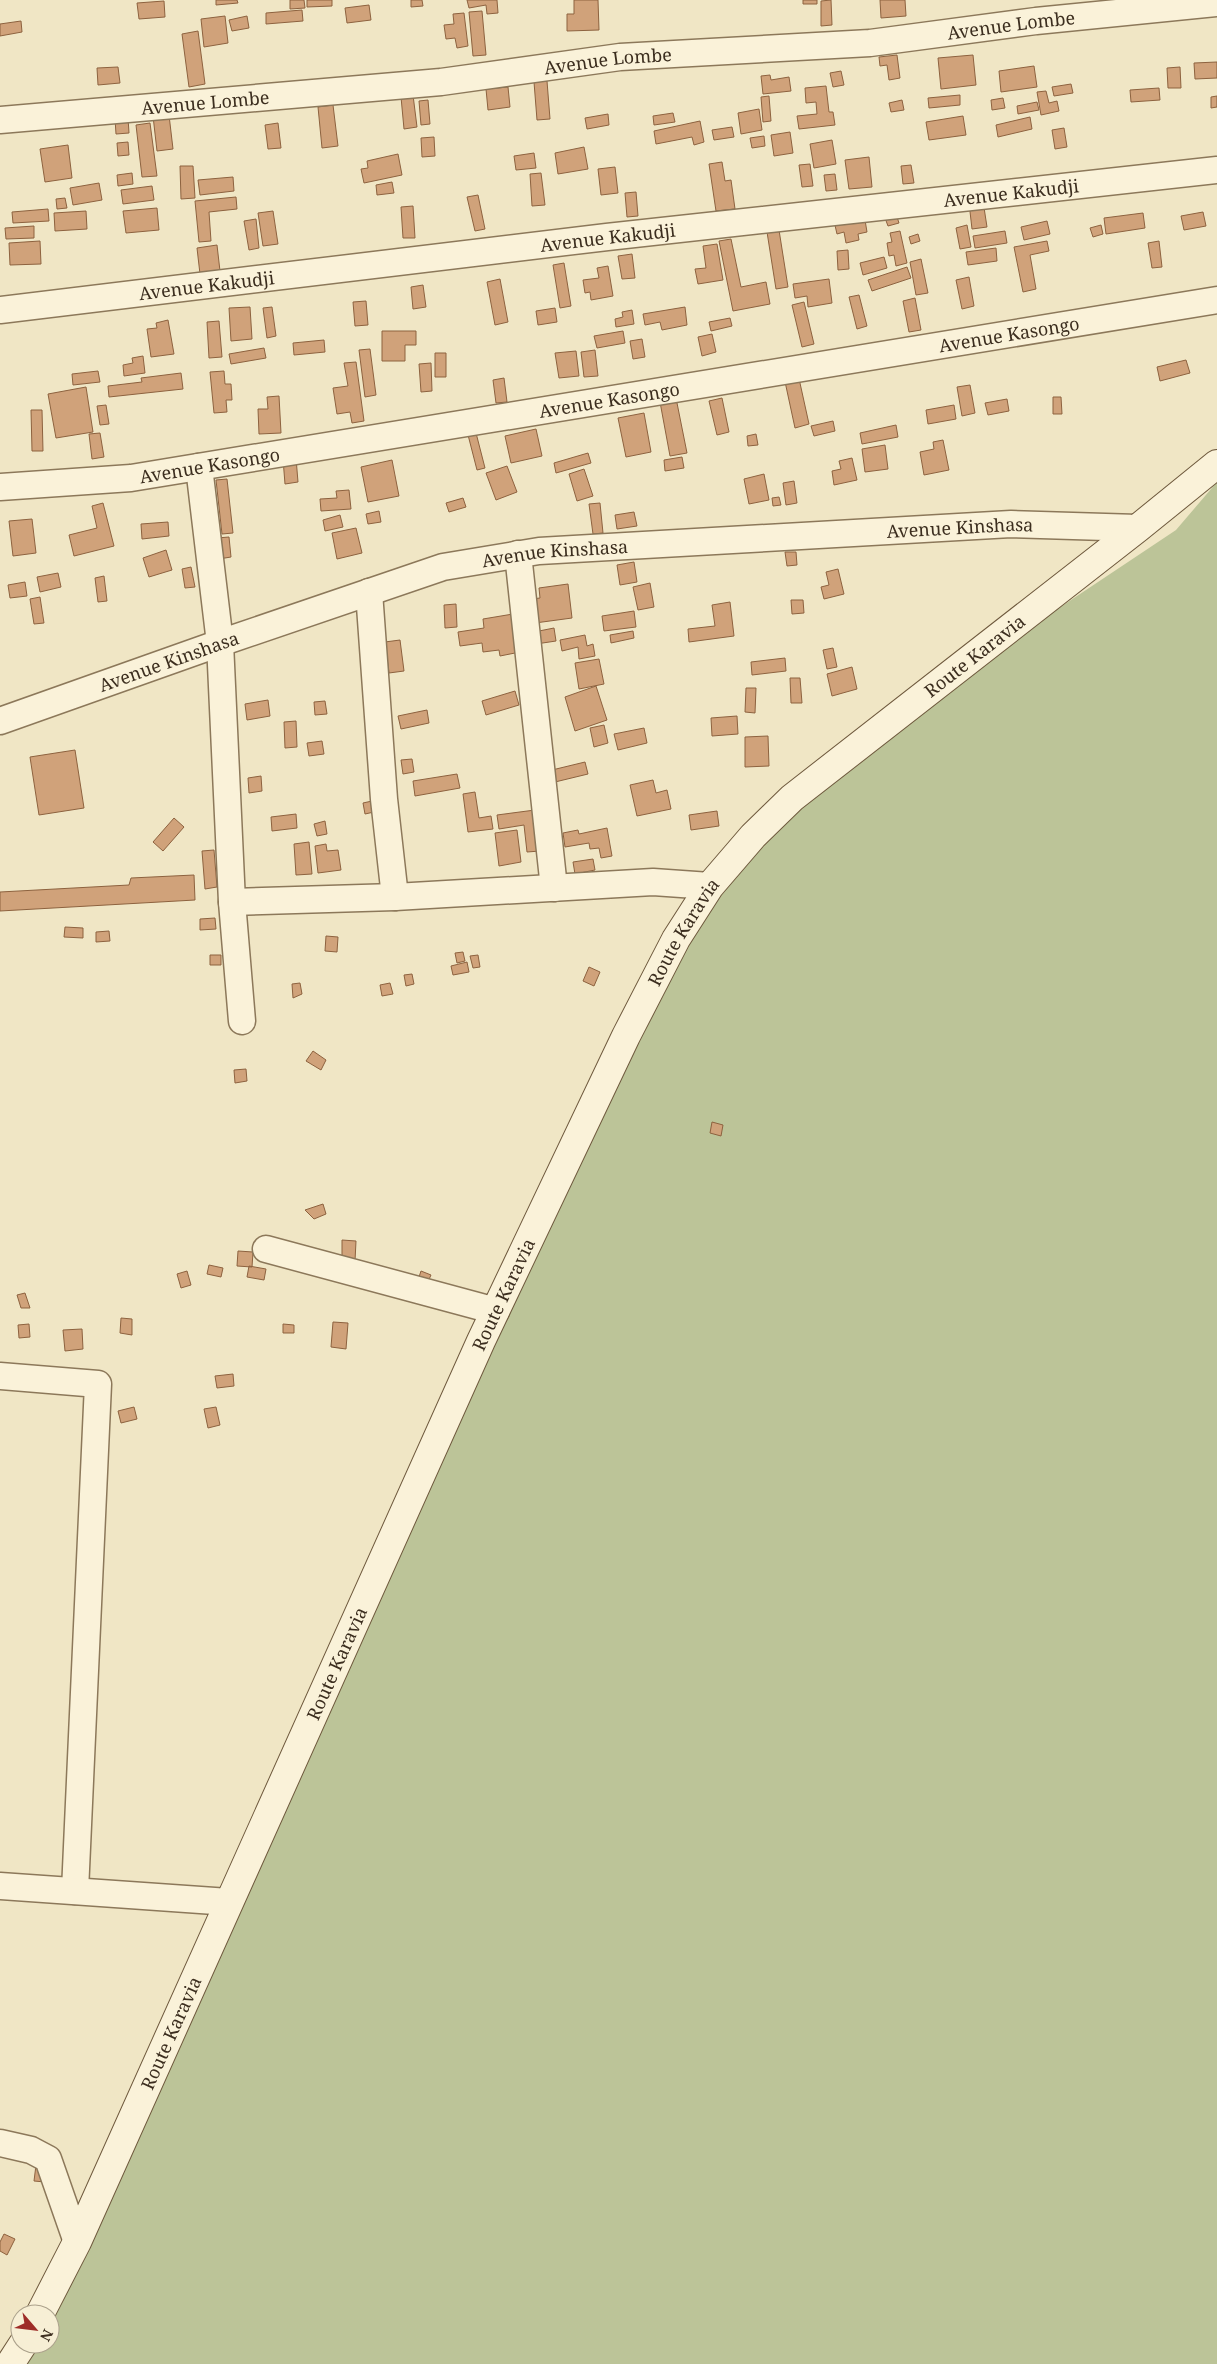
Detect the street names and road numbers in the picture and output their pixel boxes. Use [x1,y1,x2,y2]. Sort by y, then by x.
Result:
street label: Avenue Lombe [946,5,1076,45]
street label: Avenue Lombe [542,42,672,79]
street label: Avenue Lombe [140,85,270,120]
street label: Avenue Kakudji [942,173,1080,212]
street label: Avenue Kakudji [539,218,677,257]
street label: Avenue Kakudji [138,265,276,305]
street label: Avenue Kasongo [937,311,1081,357]
street label: Avenue Kasongo [537,376,681,423]
street label: Avenue Kasongo [138,442,282,488]
street label: Avenue Kinshasa [886,512,1034,543]
street label: Avenue Kinshasa [480,534,629,572]
street label: Route Karavia [919,609,1030,703]
street label: Avenue Kinshasa [95,625,242,697]
street label: Route Karavia [642,872,724,990]
street label: Route Karavia [466,1234,540,1354]
street label: Route Karavia [301,1603,372,1724]
street label: Route Karavia [135,1973,207,2093]

